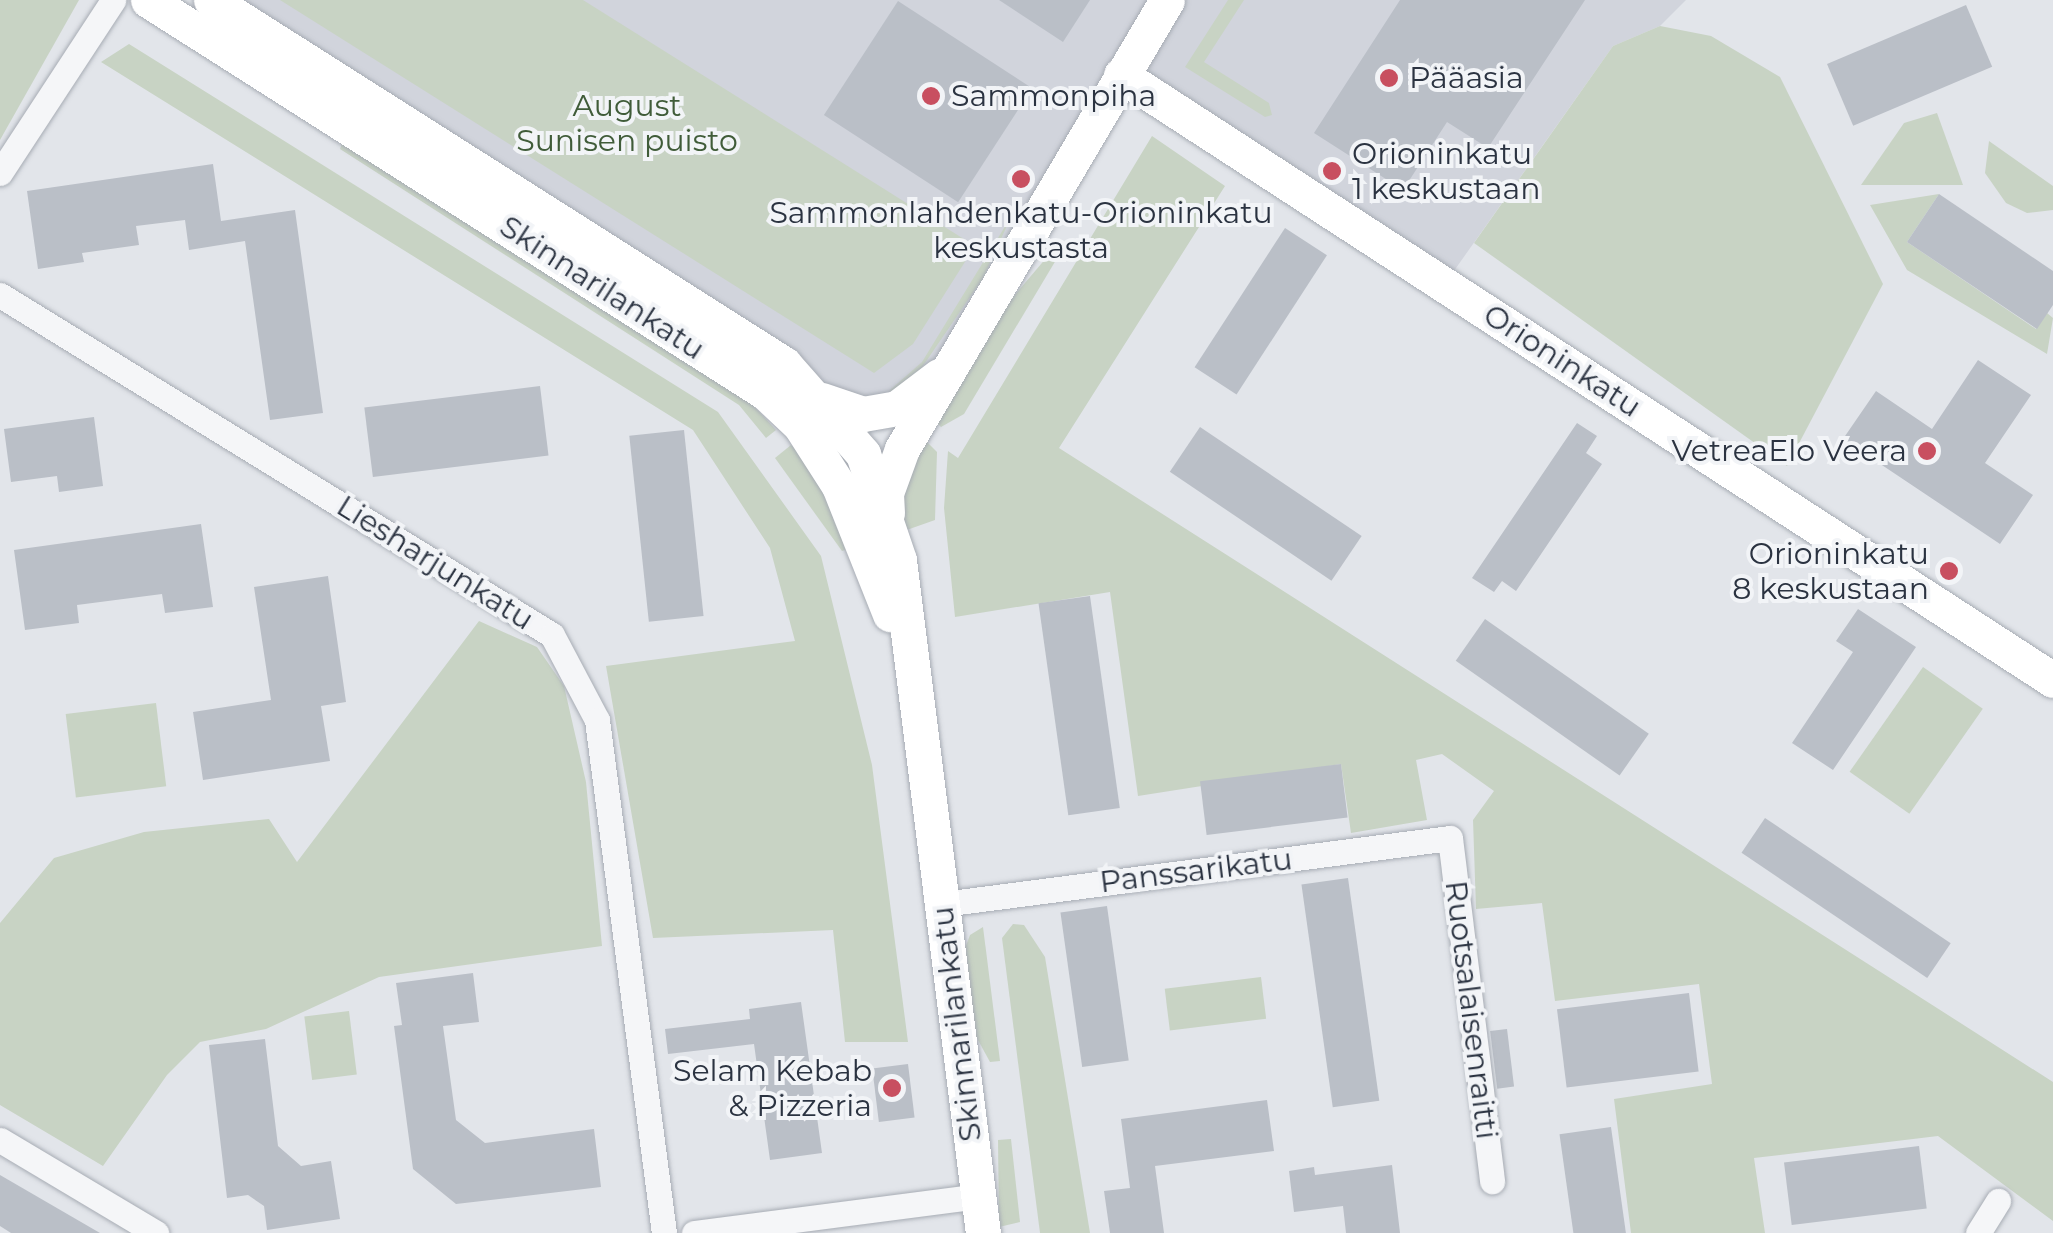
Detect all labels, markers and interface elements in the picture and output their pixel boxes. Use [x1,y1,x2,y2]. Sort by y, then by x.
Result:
place label: Pääasia [1409,60,1524,96]
marker: Pääasia [1378,67,1400,89]
place label: Sammonpiha [951,78,1156,114]
marker: Sammonpiha [920,85,942,107]
park label: August Sunisen puisto [516,88,738,158]
place label: Orioninkatu 1 keskustaan [1352,136,1540,206]
marker: Orioninkatu 1 keskustaan [1321,160,1343,182]
marker: Sammonlahdenkatu-Orioninkatu keskustasta [1010,168,1032,190]
place label: Sammonlahdenkatu-Orioninkatu keskustasta [769,195,1273,266]
street label: Skinnarilankatu [493,209,711,367]
street label: Orioninkatu [1477,297,1647,425]
place label: VetreaElo Veera [1672,433,1907,469]
marker: VetreaElo Veera [1916,440,1938,462]
street label: Liesharjunkatu [330,488,540,638]
place label: Orioninkatu 8 keskustaan [1732,536,1929,606]
marker: Orioninkatu 8 keskustaan [1938,560,1960,582]
street label: Panssarikatu [1098,841,1294,901]
street label: Ruotsalaisenraitti [1437,879,1505,1141]
street label: Skinnarilankatu [925,905,989,1143]
place label: Selam Kebab & Pizzeria [673,1053,872,1124]
marker: Selam Kebab & Pizzeria [881,1077,903,1099]

